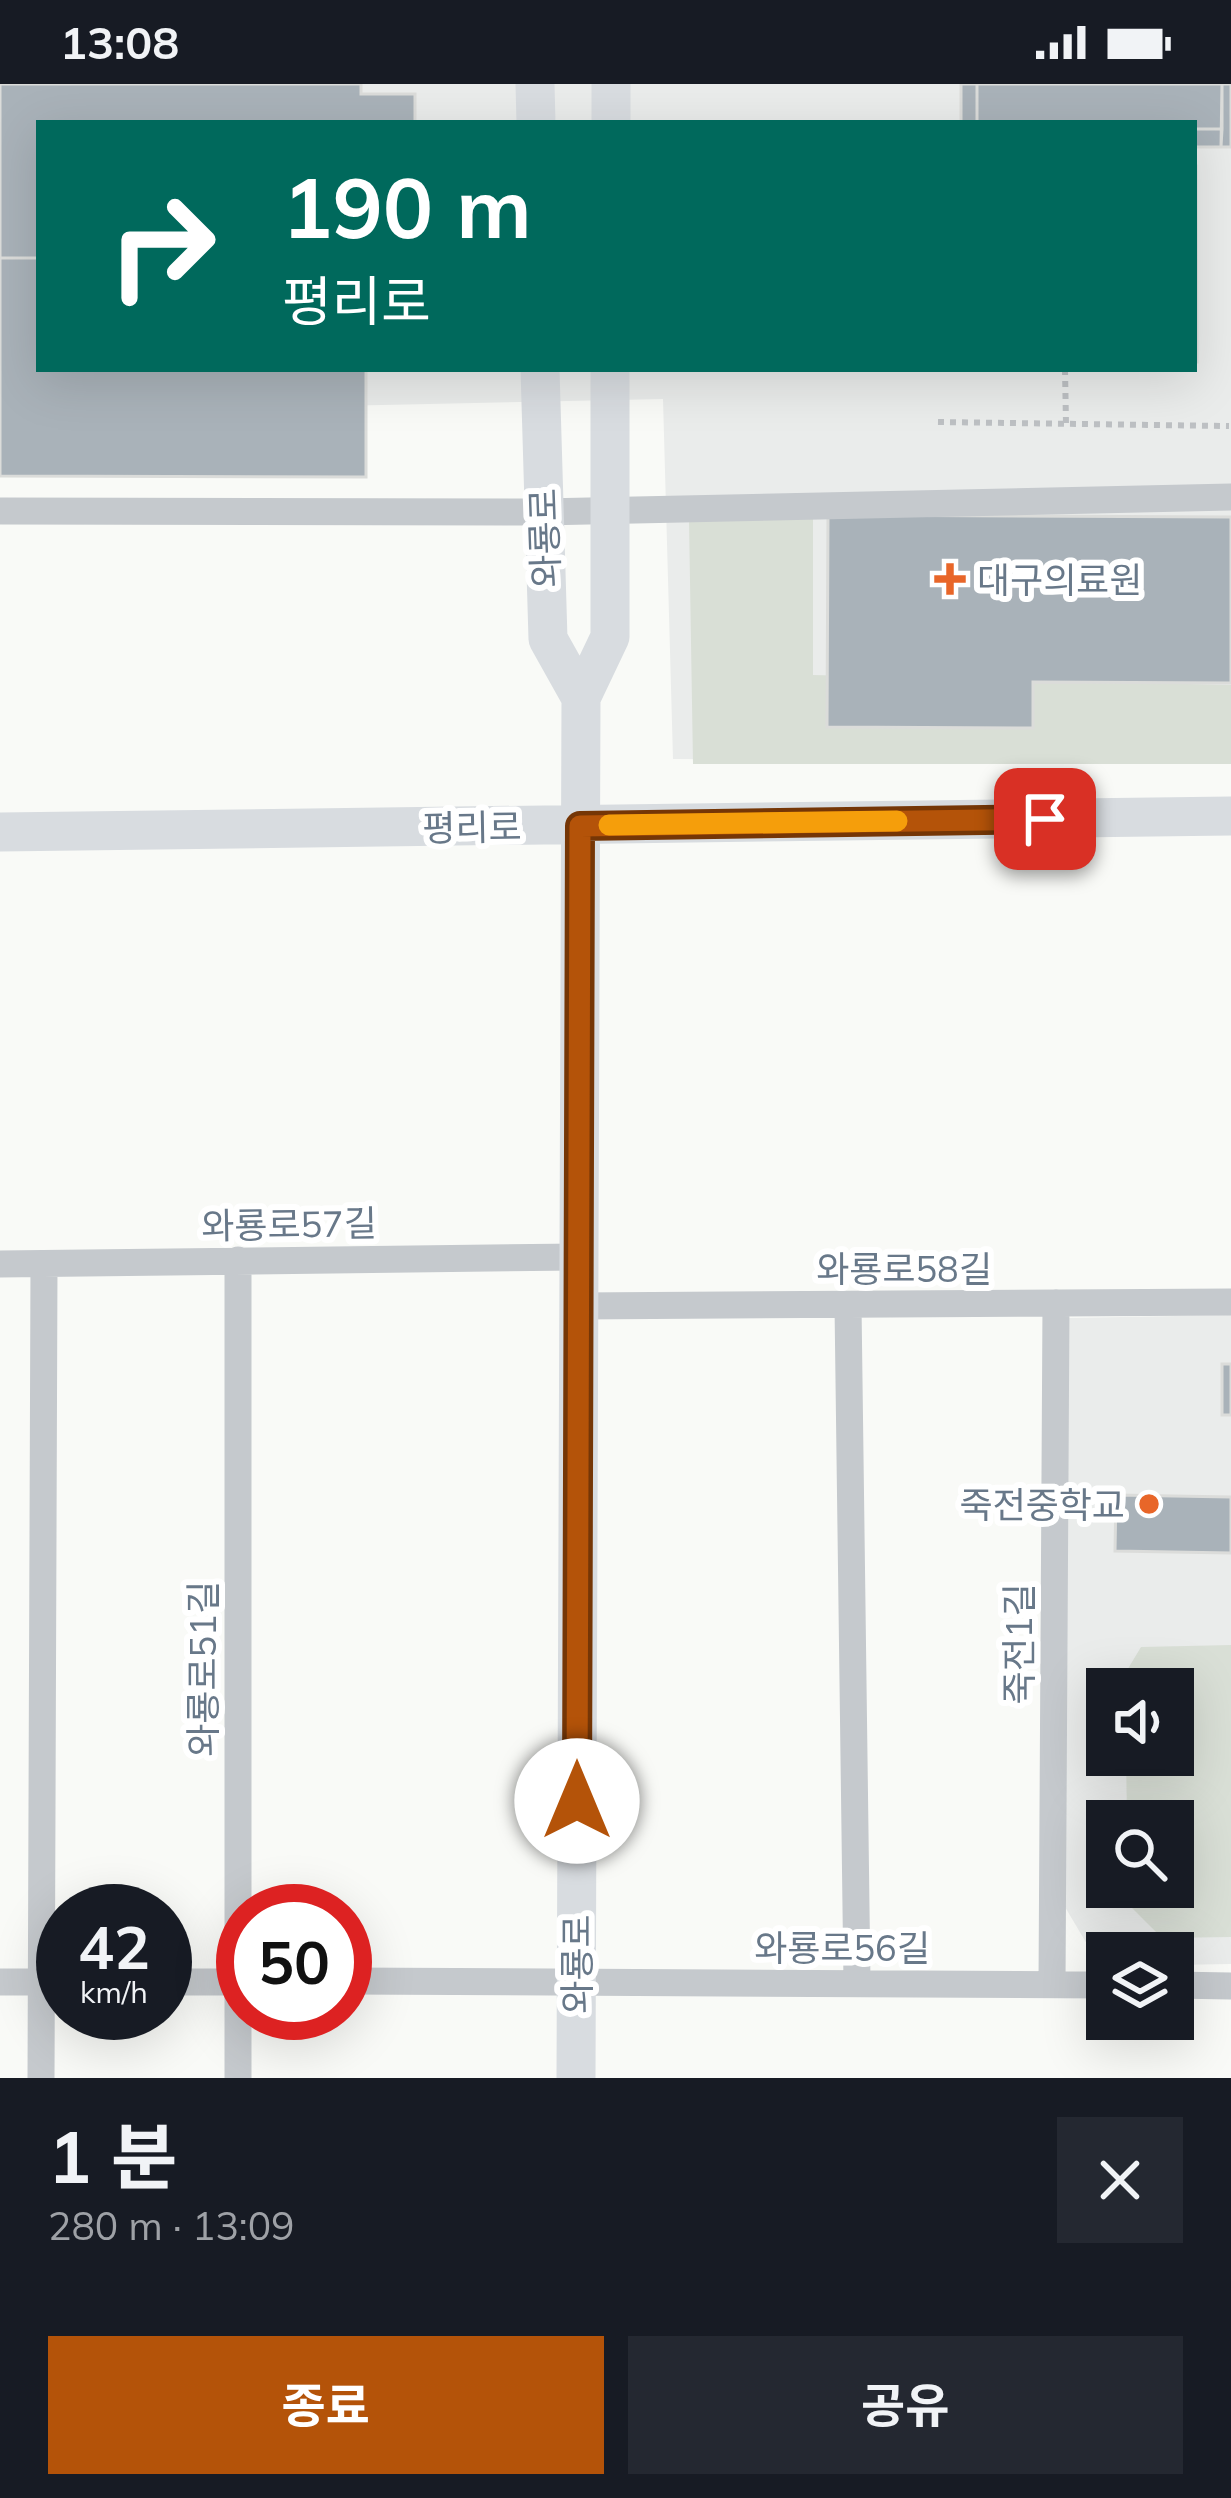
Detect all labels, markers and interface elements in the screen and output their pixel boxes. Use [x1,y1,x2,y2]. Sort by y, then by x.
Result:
text: 13:08 [60,14,179,70]
text: 190 m [282,154,532,259]
icon: right [84,168,240,324]
text: 평리로 [282,267,431,335]
street label: 와룡로 [520,488,568,588]
place label: 대구의료원 [977,557,1143,602]
marker: 대구의료원 [934,563,966,595]
pin [994,768,1096,870]
icon: arrive [1012,786,1078,852]
street label: 평리로 [422,804,522,850]
street label: 와룡로57길 [201,1200,377,1248]
street label: 와룡로58길 [816,1246,992,1291]
place label: 죽전중학교 [959,1482,1125,1527]
marker: 죽전중학교 [1136,1491,1162,1517]
street label: 와룡로51길 [180,1581,225,1757]
street label: 죽전1길 [996,1584,1041,1704]
map controls [1086,1668,1194,2040]
button: sound [1086,1668,1194,1776]
position arrow [514,1738,640,1864]
button: search [1086,1800,1194,1908]
speed limit sign: 50 [216,1884,372,2040]
text: 42 [78,1909,150,1984]
street label: 와룡로 [554,1914,599,2014]
street label: 와룡로56길 [754,1925,930,1970]
button: layers [1086,1932,1194,2040]
text: km/h [80,1973,148,2011]
text: 1 분 [48,2111,177,2201]
button: close [1057,2117,1183,2243]
text: 280 m · 13:09 [48,2201,294,2250]
button: 종료 [48,2336,604,2474]
button: 공유 [628,2336,1183,2474]

